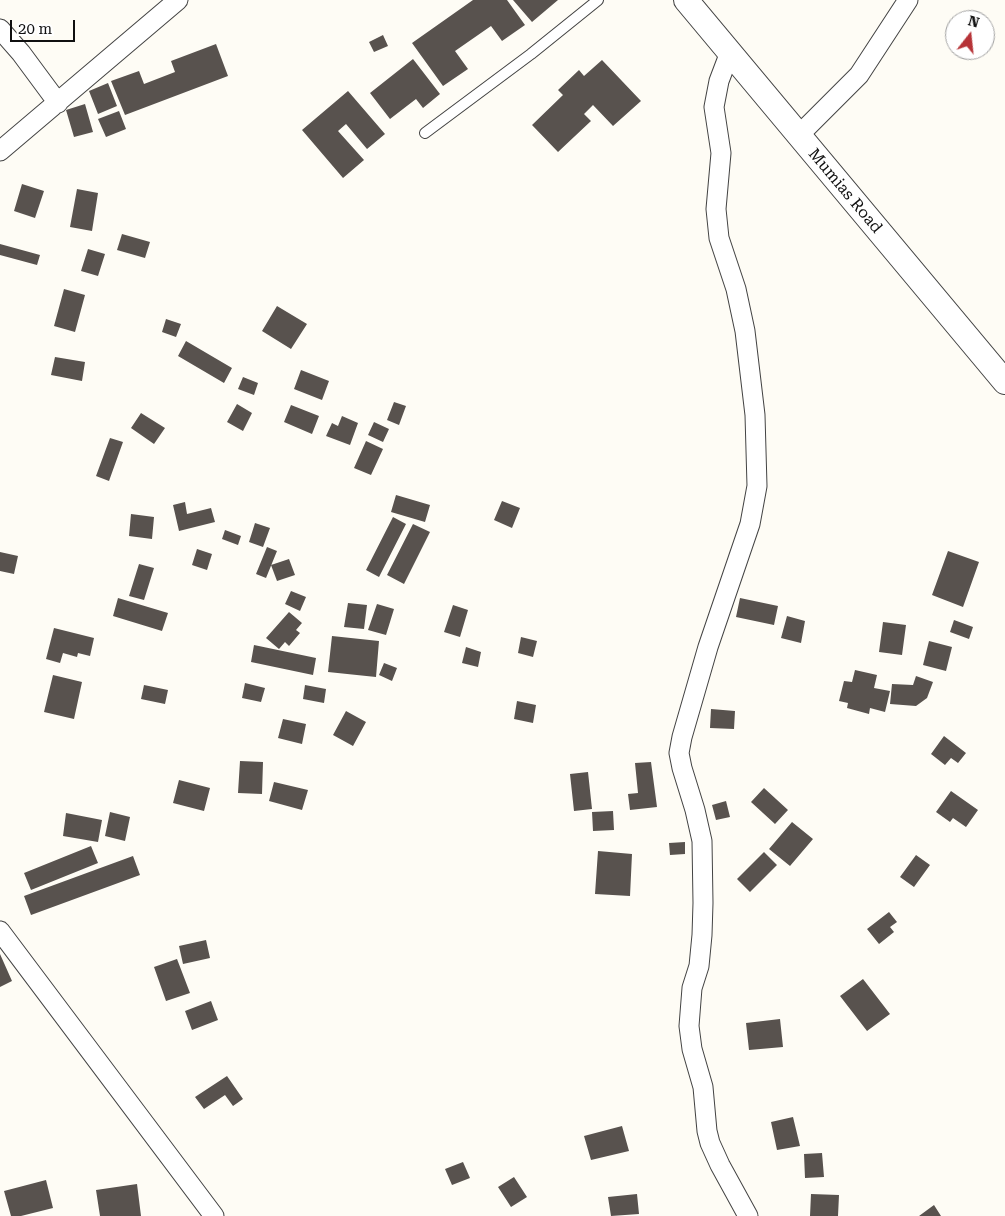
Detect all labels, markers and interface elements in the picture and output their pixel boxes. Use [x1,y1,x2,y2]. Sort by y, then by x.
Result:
scale bar [12,10,78,42]
north arrow [945,10,995,60]
text: N [966,12,981,31]
text: 20 m [18,20,52,38]
street label: Mumias Road [804,145,886,237]

